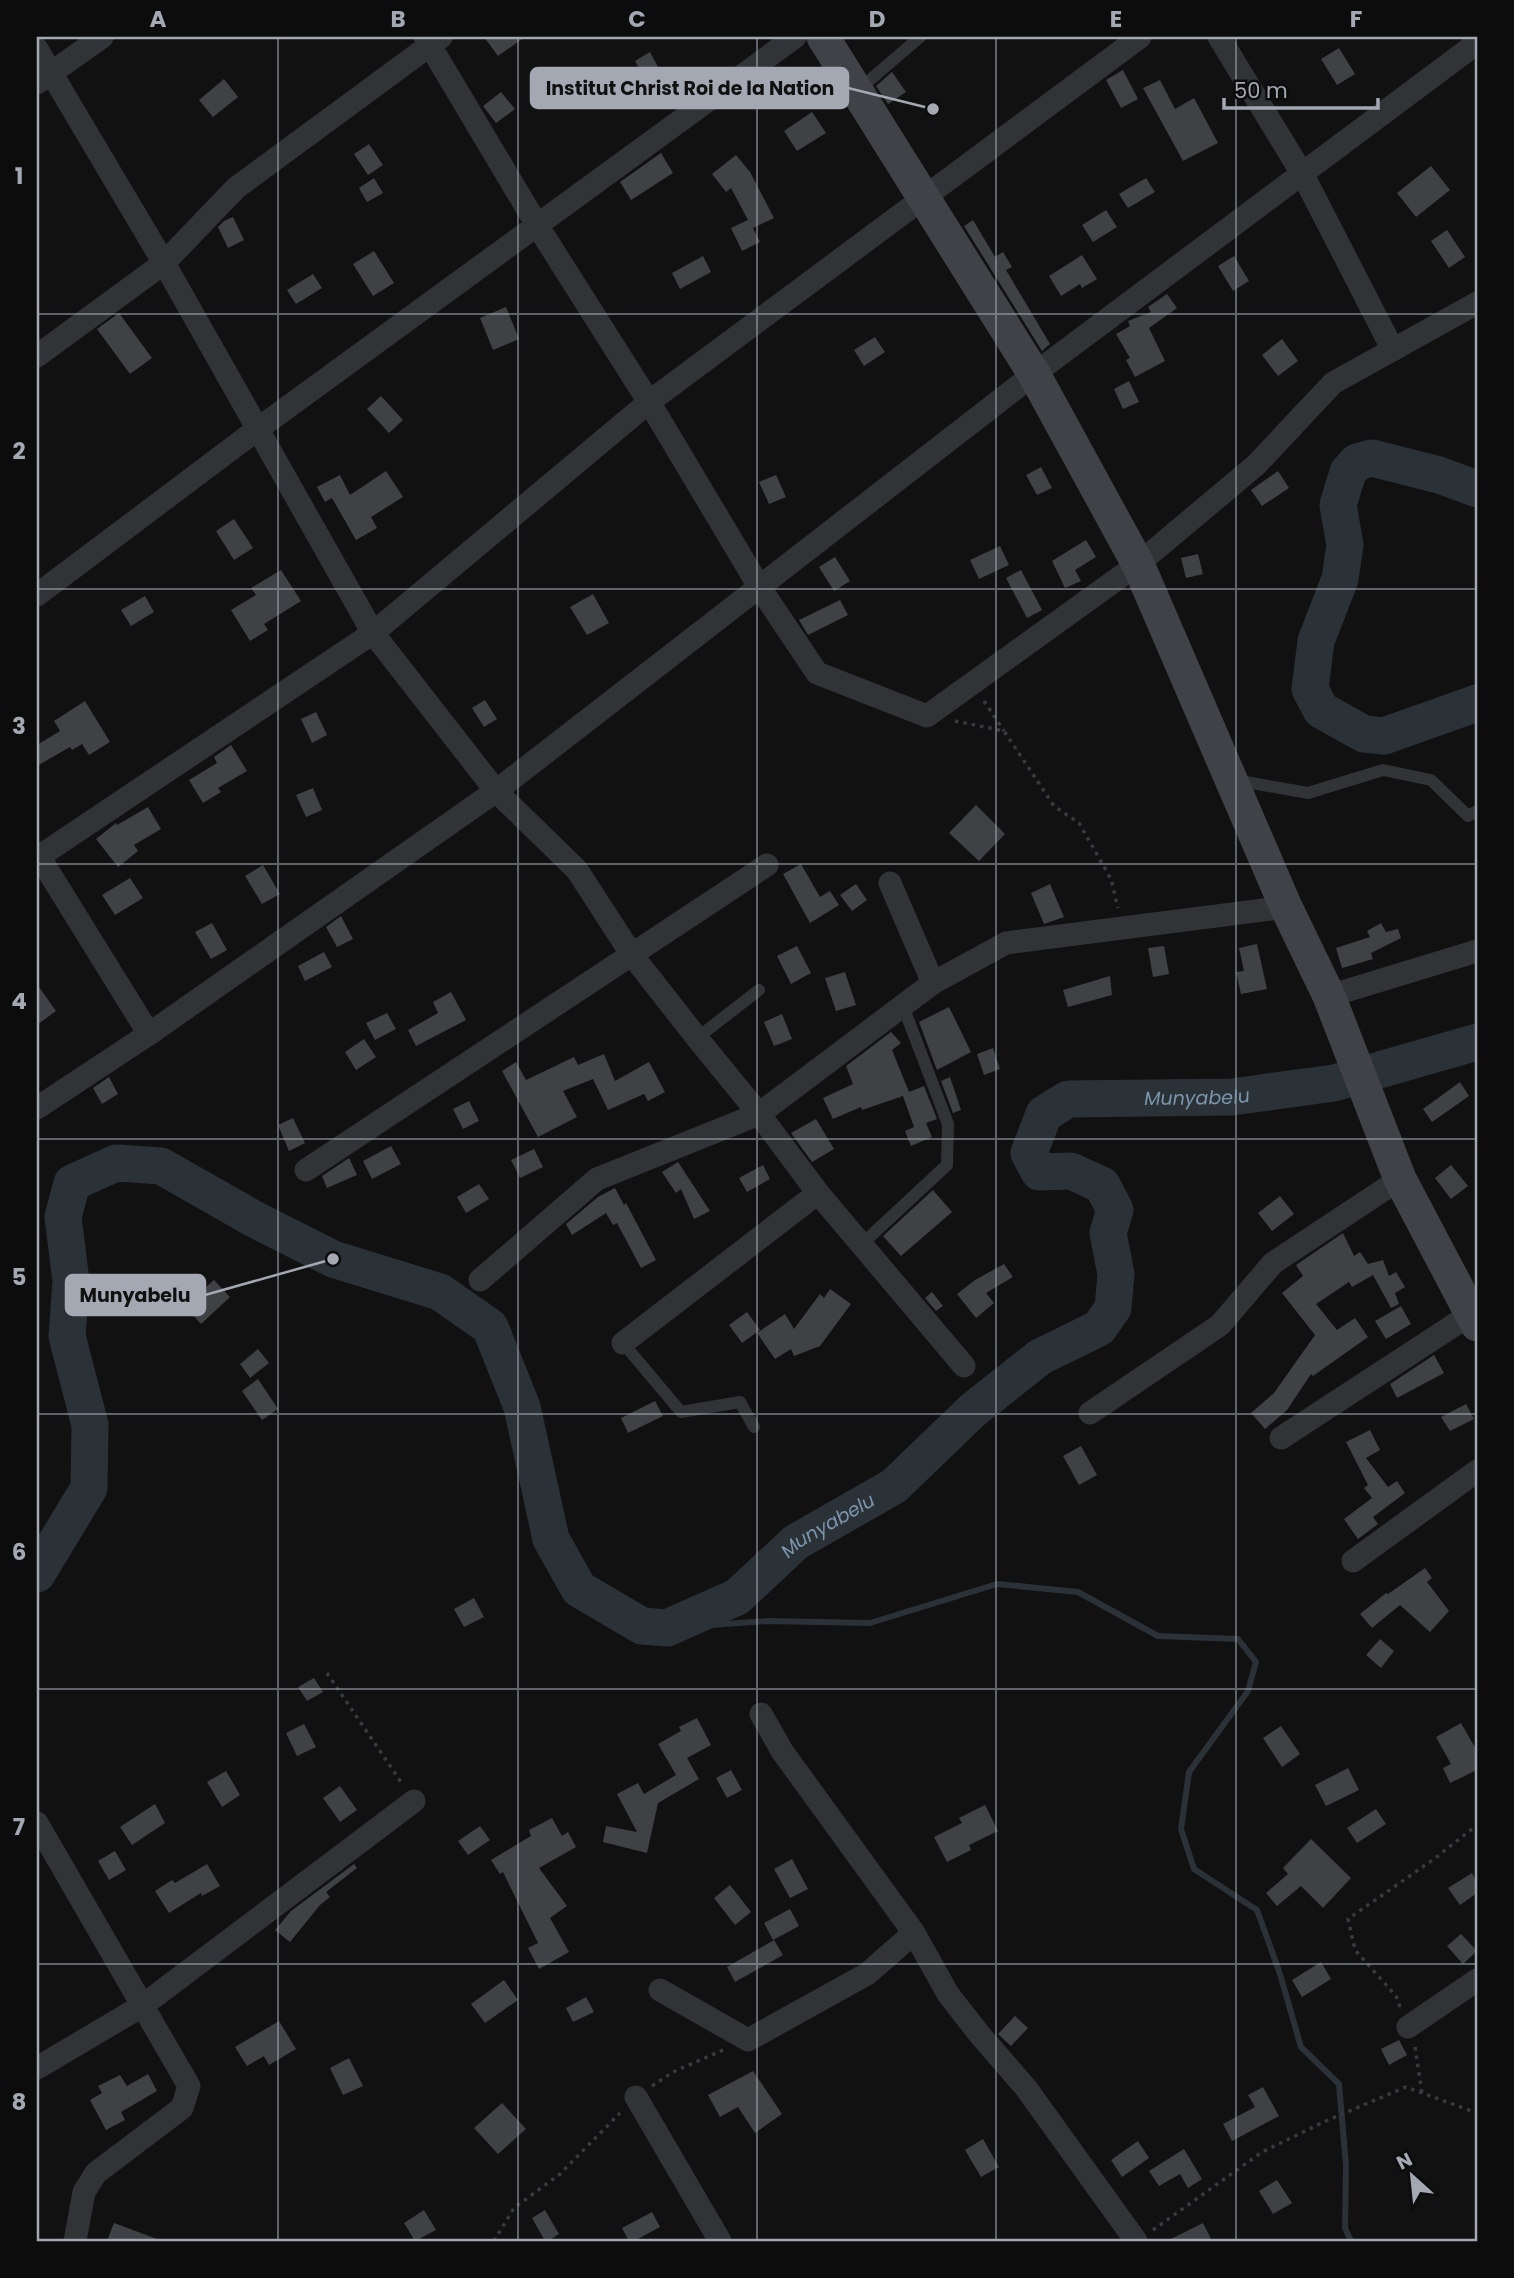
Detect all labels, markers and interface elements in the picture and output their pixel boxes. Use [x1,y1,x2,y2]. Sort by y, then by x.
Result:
text: A [150,3,167,35]
text: B [390,3,406,35]
text: C [628,3,646,35]
text: D [869,3,885,35]
text: E [1110,3,1122,35]
text: F [1350,3,1362,35]
scale bar [1224,66,1378,110]
callout: Institut Christ Roi de la Nation [531,68,848,108]
text: Institut Christ Roi de la Nation [546,75,834,102]
text: 50 m [1234,76,1288,105]
text: 1 [15,160,23,192]
text: 2 [12,435,26,467]
text: 3 [12,710,26,742]
text: 4 [11,985,27,1017]
water label: Munyabelu [1144,1081,1252,1112]
text: 5 [12,1261,26,1293]
callout: Munyabelu [66,1275,205,1315]
text: Munyabelu [80,1282,190,1309]
water label: Munyabelu [774,1486,880,1564]
text: 6 [12,1536,26,1568]
text: 7 [13,1811,25,1843]
text: 8 [12,2086,26,2118]
north arrow [1378,2142,1448,2212]
text: N [1392,2146,1417,2177]

